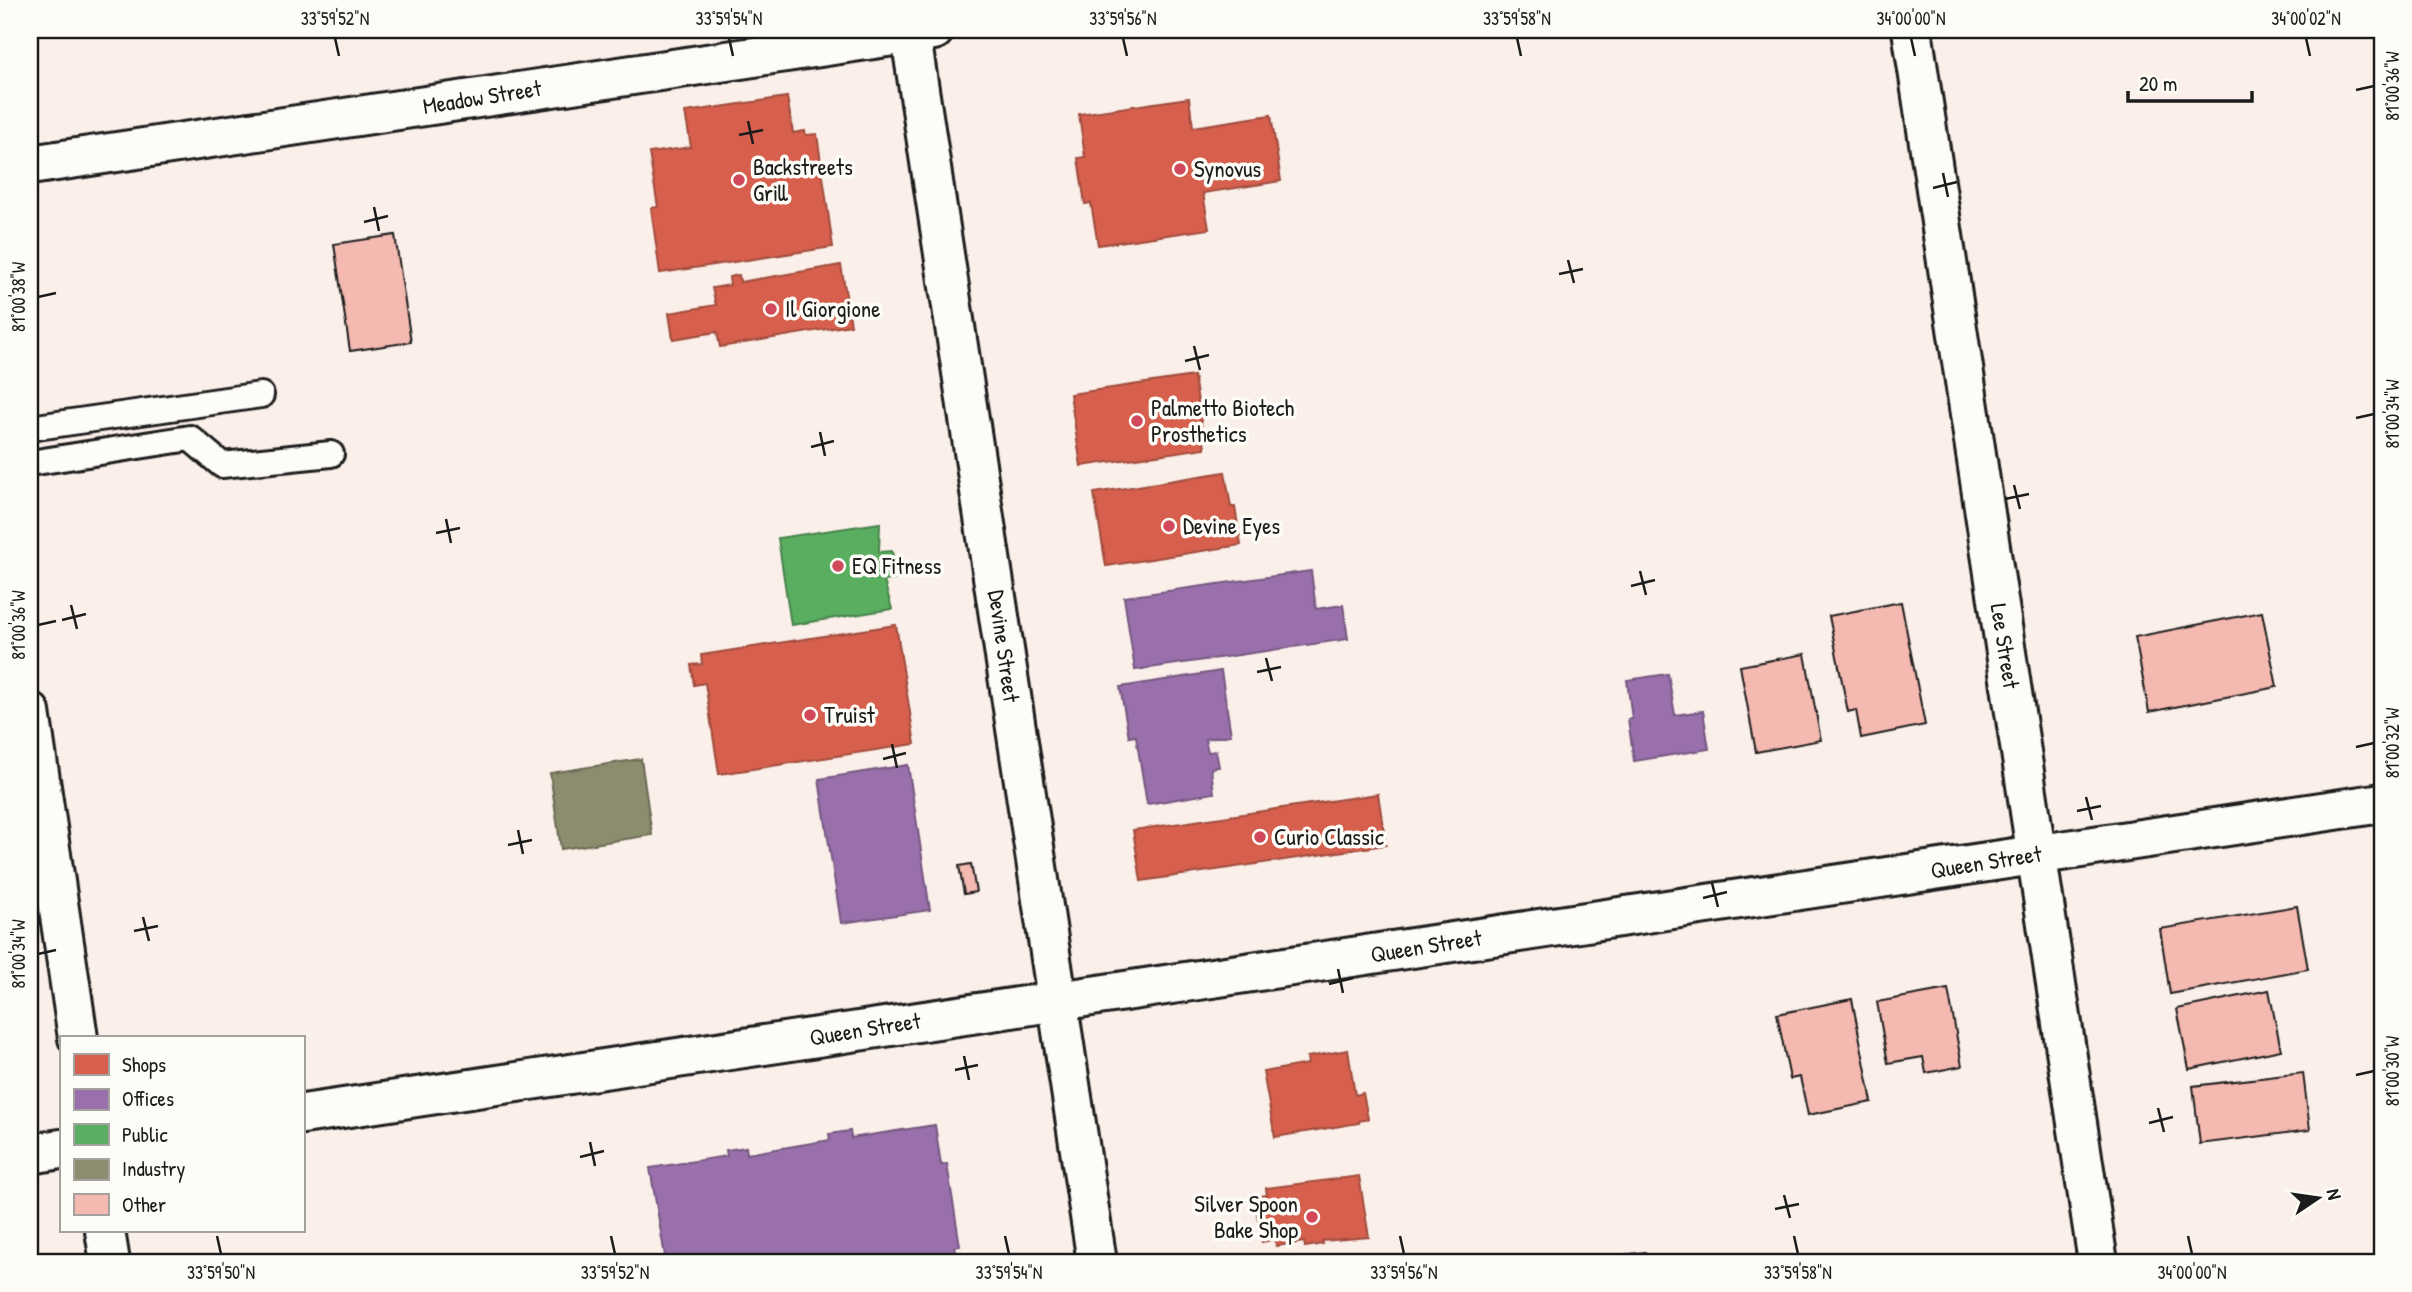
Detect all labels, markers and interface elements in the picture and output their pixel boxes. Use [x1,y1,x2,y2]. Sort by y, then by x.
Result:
text: 33°59'52"N [301,6,369,31]
text: 33°59'54"N [696,6,762,31]
text: 33°59'56"N [1089,6,1157,31]
text: 33°59'58"N [1483,6,1551,31]
text: 34°00'00"N [1876,6,1946,31]
text: 34°00'02"N [2271,6,2341,31]
text: 81°00'36"W [2380,51,2405,121]
scale bar [2128,60,2253,104]
text: 20 m [2139,69,2177,98]
street label: Meadow Street [420,72,544,121]
place label: Backstreets Grill [753,151,853,208]
place label: Synovus [1194,153,1261,184]
marker: Synovus [1172,161,1188,177]
marker: Backstreets Grill [731,172,747,188]
text: 81°00'38"W [6,262,31,332]
place label: Il Giorgione [785,293,880,324]
marker: Il Giorgione [763,301,779,317]
text: 81°00'34"W [2380,380,2405,448]
place label: Palmetto Biotech Prosthetics [1151,392,1294,449]
marker: Palmetto Biotech Prosthetics [1129,413,1145,429]
place label: Devine Eyes [1183,510,1280,541]
marker: Devine Eyes [1161,518,1177,534]
place label: EQ Fitness [852,550,942,581]
marker: EQ Fitness [830,558,846,574]
street label: Devine Street [981,588,1028,705]
text: 81°00'36"W [6,590,31,660]
street label: Lee Street [1983,601,2028,692]
place label: Truist [824,699,876,730]
marker: Truist [802,707,818,723]
text: 81°00'32"W [2380,708,2405,778]
place label: Curio Classic [1274,821,1384,852]
marker: Curio Classic [1252,829,1268,845]
street label: Queen Street [1928,837,2045,886]
text: 81°00'34"W [6,920,31,988]
street label: Queen Street [1368,921,1485,970]
street label: Queen Street [807,1004,924,1053]
legend [60,1036,304,1232]
text: 81°00'30"W [2380,1036,2405,1106]
text: Shops [122,1050,166,1079]
text: Offices [122,1084,174,1113]
text: Public [122,1120,168,1149]
text: Industry [122,1154,185,1183]
north arrow [2282,1162,2352,1232]
text: N [2321,1186,2348,1202]
place label: Silver Spoon Bake Shop [1194,1188,1298,1245]
text: Other [122,1190,166,1219]
marker: Silver Spoon Bake Shop [1304,1209,1320,1225]
text: 33°59'50"N [187,1260,255,1285]
text: 33°59'52"N [581,1260,649,1285]
text: 33°59'54"N [976,1260,1042,1285]
text: 33°59'56"N [1370,1260,1438,1285]
text: 33°59'58"N [1764,1260,1832,1285]
text: 34°00'00"N [2157,1260,2227,1285]

